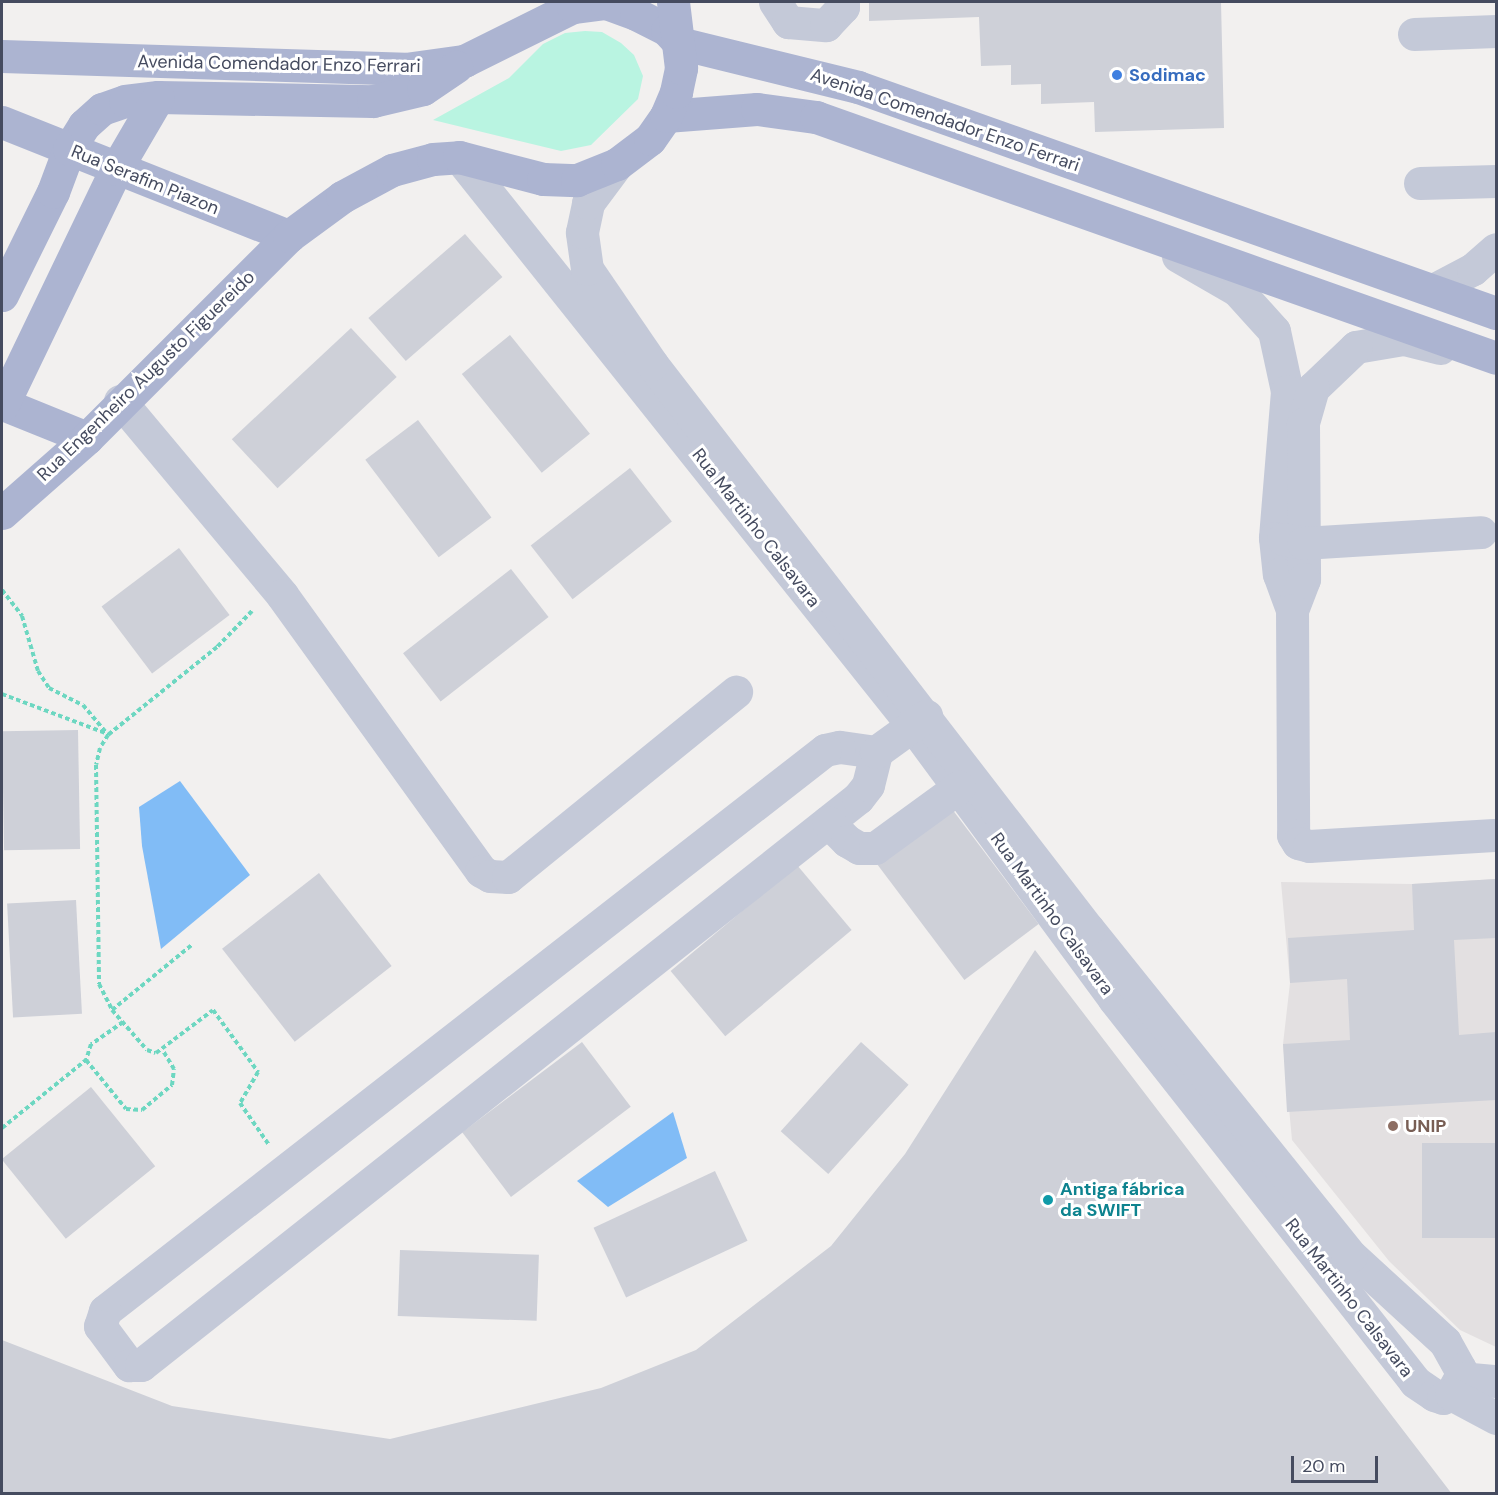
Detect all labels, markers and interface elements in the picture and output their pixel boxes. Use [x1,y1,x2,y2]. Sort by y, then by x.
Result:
street label: Avenida Comendador Enzo Ferrari [137,51,421,77]
street label: Avenida Comendador Enzo Ferrari [808,64,1082,176]
place label: Sodimac [1129,64,1206,86]
marker: Sodimac [1110,68,1124,82]
street label: Rua Serafim Piazon [68,140,222,220]
street label: Rua Engenheiro Augusto Figuereido [33,266,259,486]
street label: Rua Martinho Calsavara [687,444,825,612]
street label: Rua Martinho Calsavara [986,829,1118,999]
place label: UNIP [1405,1115,1446,1137]
marker: UNIP [1386,1119,1400,1133]
place label: Antiga fábrica da SWIFT [1060,1179,1185,1222]
marker: Antiga fábrica da SWIFT [1041,1193,1055,1207]
street label: Rua Martinho Calsavara [1280,1214,1418,1382]
scale bar [1294,1444,1381,1482]
text: 20 m [1302,1454,1345,1478]

